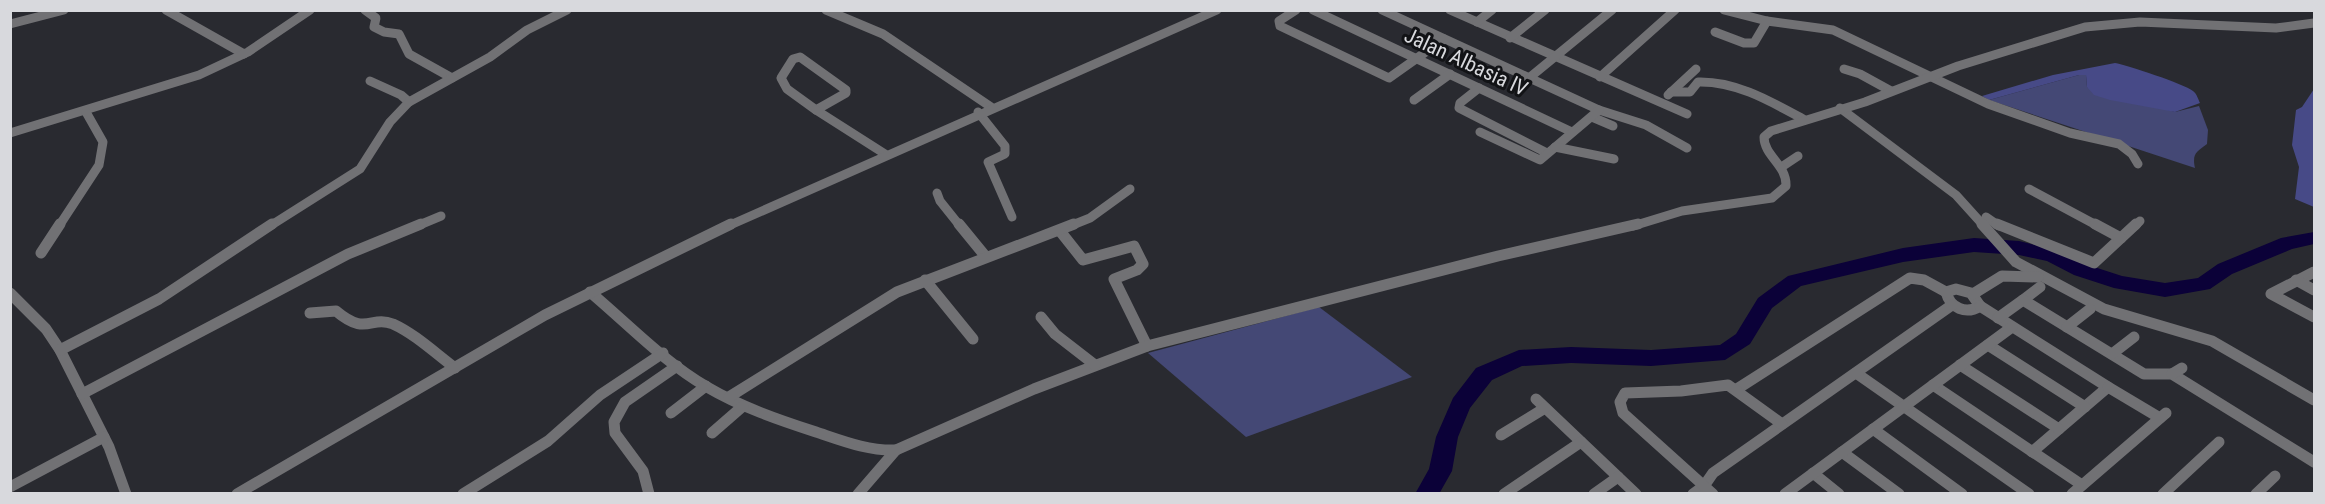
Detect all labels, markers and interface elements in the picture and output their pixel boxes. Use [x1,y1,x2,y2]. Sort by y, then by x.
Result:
street label: Jalan Albasia lV [1401,23,1532,101]

